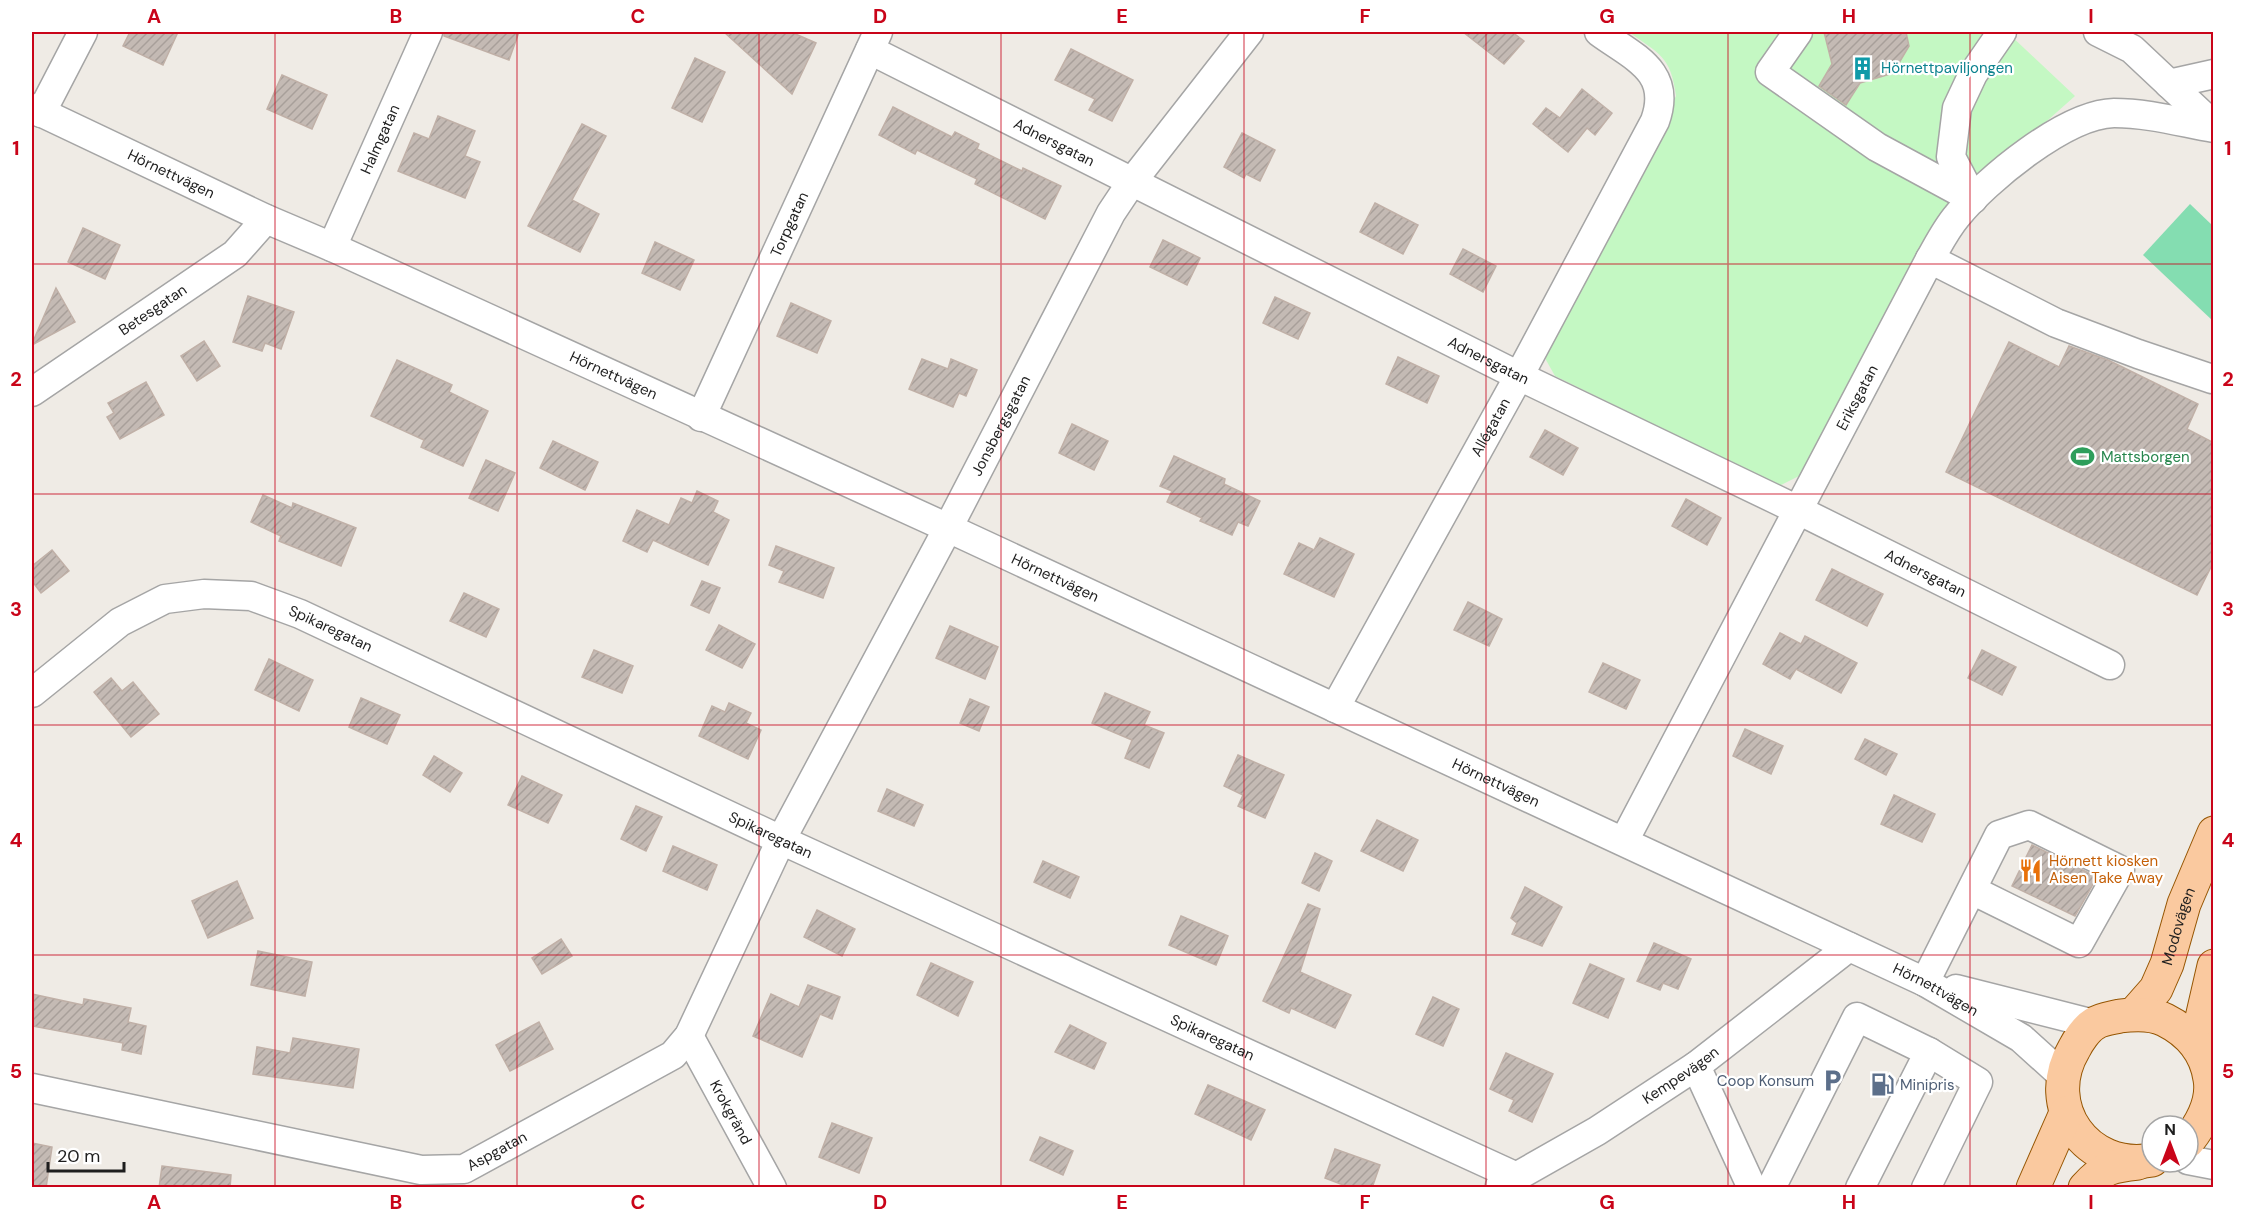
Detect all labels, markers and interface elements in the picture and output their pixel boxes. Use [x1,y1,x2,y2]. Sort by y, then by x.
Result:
text: A [147,3,161,29]
text: B [390,3,402,29]
text: C [631,3,645,29]
text: D [873,3,887,29]
text: E [1116,3,1128,29]
text: F [1359,3,1371,29]
text: G [1599,3,1615,29]
text: H [1842,3,1856,29]
text: I [2088,3,2094,29]
building icon: Hörnettpaviljongen [1850,55,1876,81]
place label: Hörnettpaviljongen [1881,58,2013,78]
street label: Halmgatan [356,101,404,177]
street label: Adnersgatan [1010,114,1098,171]
text: 1 [12,135,20,161]
text: 1 [2224,135,2232,161]
street label: Hörnettvägen [124,145,218,203]
street label: Torpgatan [766,189,813,260]
street label: Betesgatan [115,280,191,340]
street label: Adnersgatan [1444,332,1532,389]
street label: Hörnettvägen [566,347,660,404]
street label: Eriksgatan [1832,361,1883,434]
text: 2 [10,366,22,392]
text: 2 [2222,366,2234,392]
street label: Jonsbergsgatan [967,372,1035,480]
street label: Allégatan [1466,394,1515,460]
sports icon: Mattsborgen [2070,444,2096,470]
place label: Mattsborgen [2101,447,2190,467]
street label: Adnersgatan [1881,545,1969,602]
street label: Hörnettvägen [1008,549,1102,607]
text: 3 [10,596,22,622]
text: 3 [2222,596,2234,622]
street label: Spikaregatan [286,601,376,657]
street label: Hörnettvägen [1449,754,1543,812]
street label: Spikaregatan [725,807,816,863]
text: 4 [10,827,23,853]
text: 4 [2222,827,2235,853]
place label: Hörnett kiosken Aisen Take Away [2049,851,2164,888]
restaurant icon: Hörnett kiosken Aisen Take Away [2018,857,2044,883]
street label: Modovägen [2157,884,2200,968]
street label: Hörnettvägen [1890,959,1982,1021]
street label: Spikaregatan [1167,1010,1257,1065]
street label: Kempevägen [1638,1042,1723,1109]
text: 5 [10,1058,22,1084]
text: 5 [2222,1058,2234,1084]
parking icon: Coop Konsum [1819,1068,1845,1094]
place label: Coop Konsum [1717,1071,1814,1091]
fuel station icon: Minipris [1869,1072,1895,1098]
place label: Minipris [1900,1075,1955,1095]
street label: Krokgränd [705,1077,756,1148]
north arrow [2140,1114,2200,1174]
text: N [2164,1119,2176,1140]
street label: Aspgatan [463,1127,530,1176]
scale bar [48,1135,124,1173]
text: 20 m [57,1144,100,1168]
text: A [147,1189,161,1215]
text: B [390,1189,402,1215]
text: C [631,1189,645,1215]
text: D [873,1189,887,1215]
text: E [1116,1189,1128,1215]
text: F [1359,1189,1371,1215]
text: G [1599,1189,1615,1215]
text: H [1842,1189,1856,1215]
text: I [2088,1189,2094,1215]

